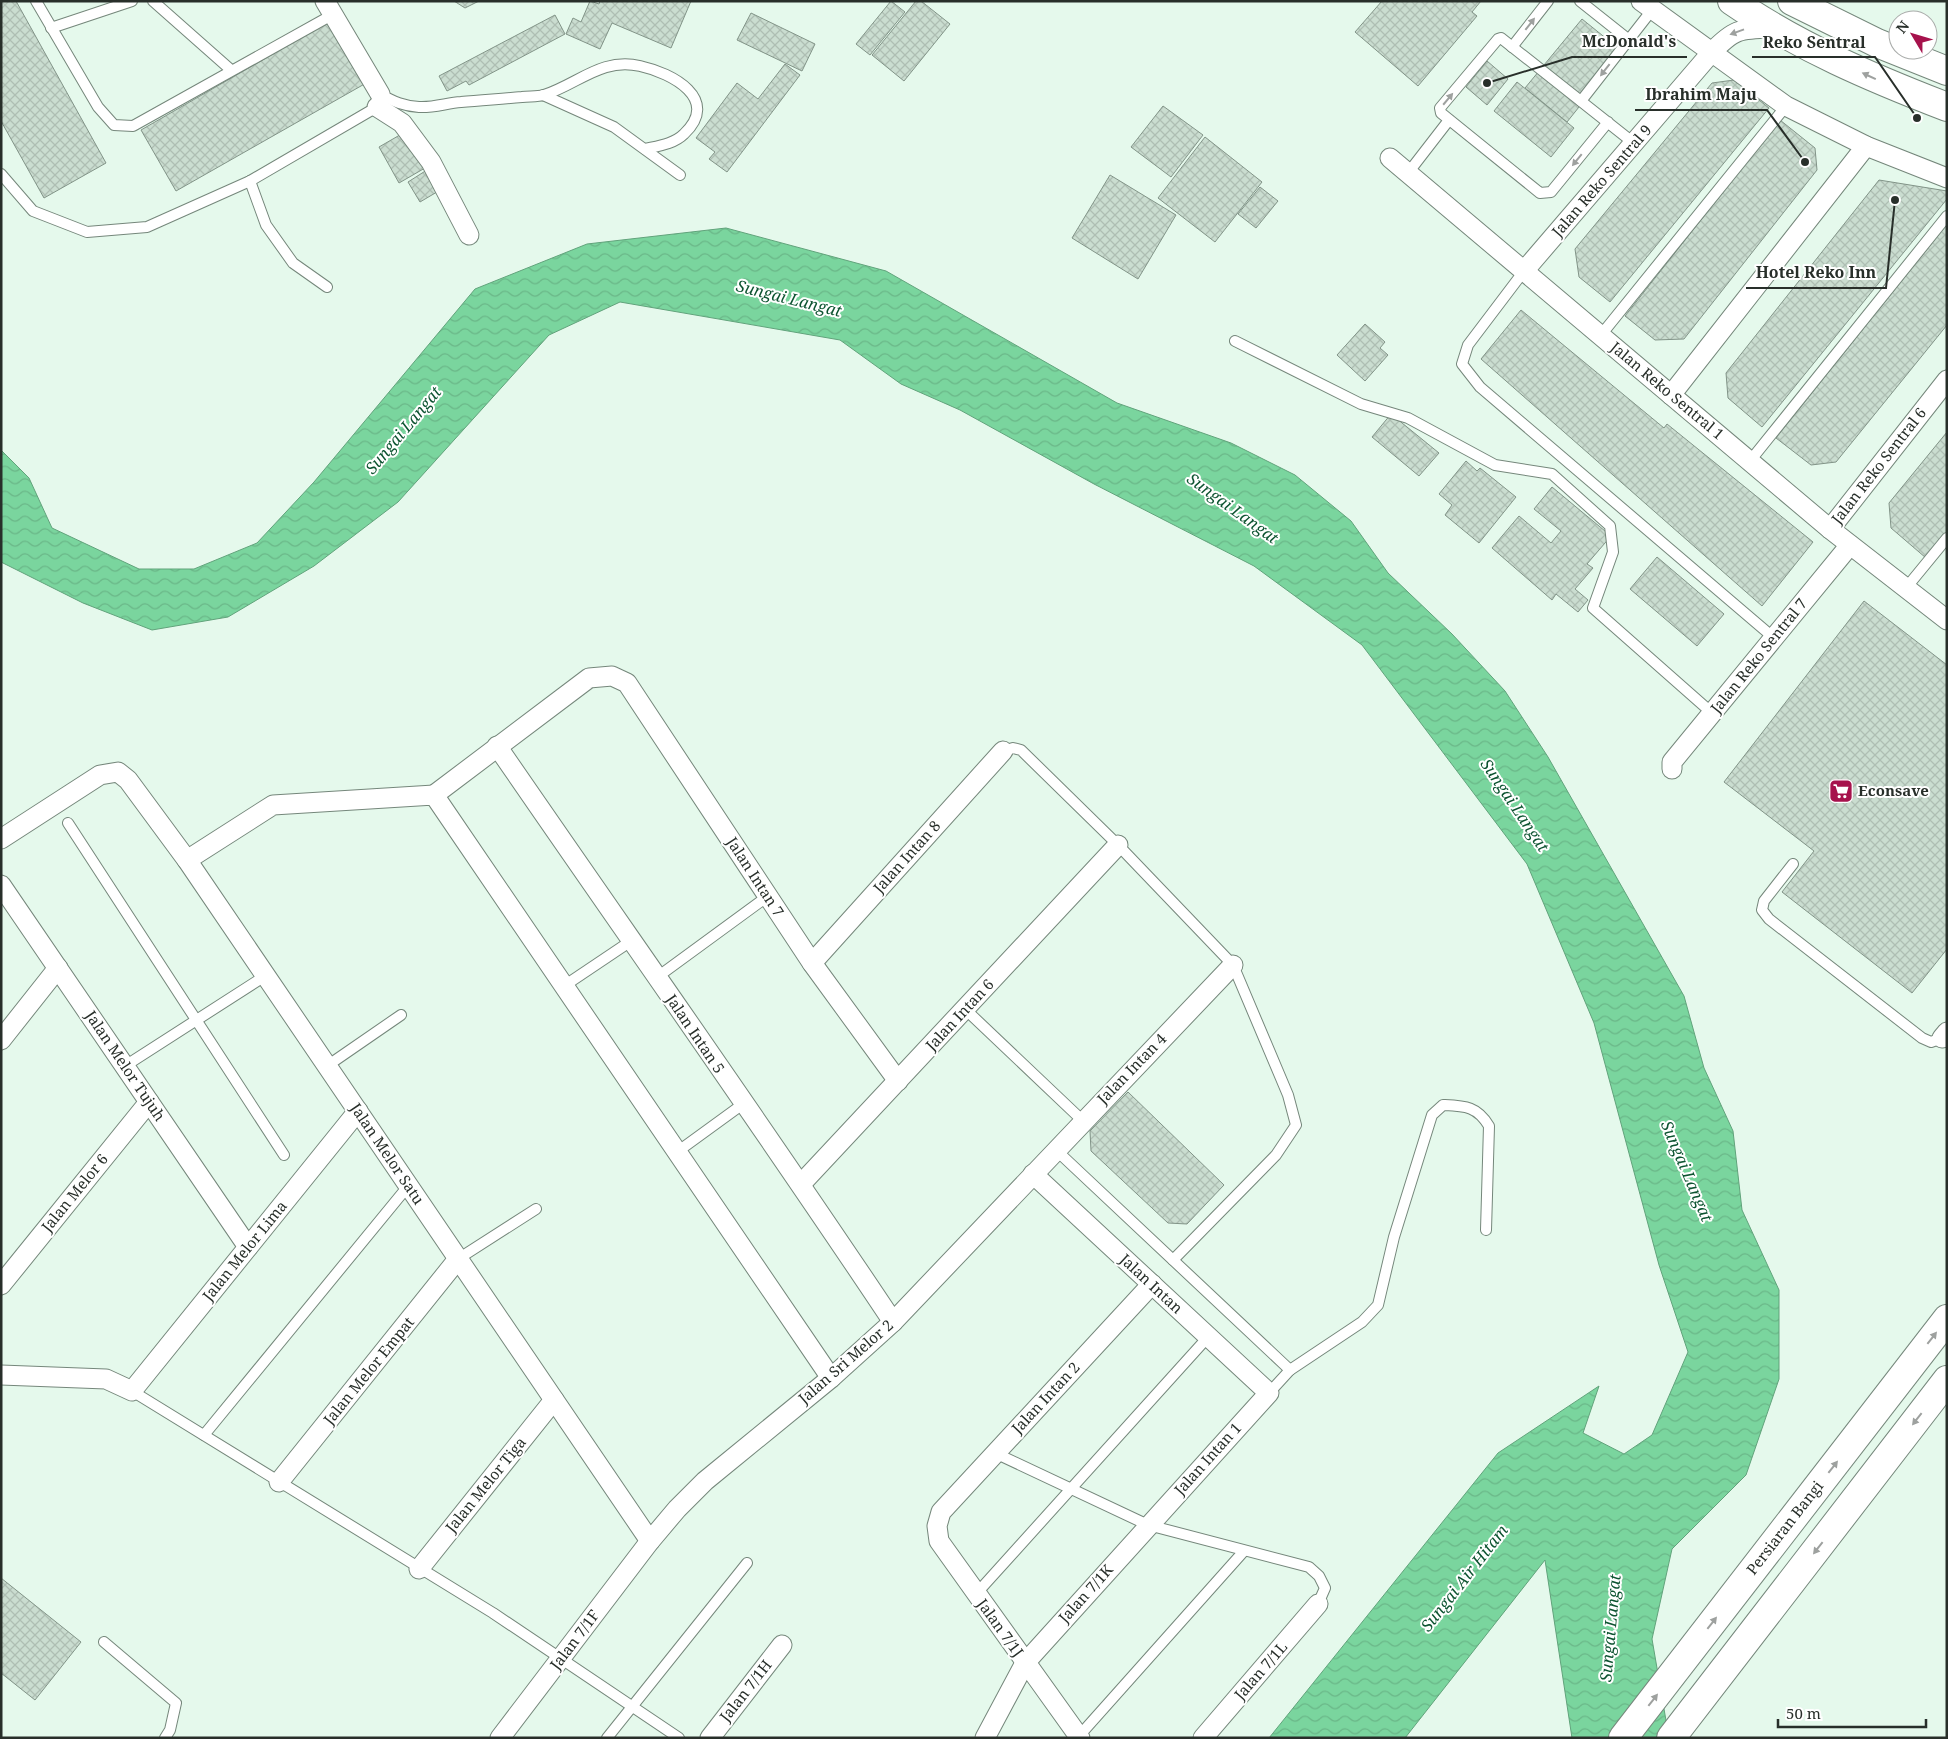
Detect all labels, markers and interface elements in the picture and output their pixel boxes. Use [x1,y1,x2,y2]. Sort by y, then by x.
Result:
north arrow [1888,10,1938,60]
text: N [1891,16,1913,37]
one-way arrow [1525,18,1536,31]
callout: McDonald's [1572,26,1687,57]
callout: Reko Sentral [1752,26,1875,57]
one-way arrow [1730,29,1745,36]
text: McDonald's [1582,30,1676,52]
text: Reko Sentral [1762,31,1866,53]
one-way arrow [1599,63,1610,76]
one-way arrow [1862,72,1876,80]
callout: Ibrahim Maju [1635,79,1767,110]
text: Ibrahim Maju [1645,83,1757,105]
one-way arrow [1443,92,1454,105]
street label: Jalan Reko Sentral 9 [1546,120,1656,241]
one-way arrow [1571,153,1582,166]
callout: Hotel Reko Inn [1746,257,1886,288]
text: Hotel Reko Inn [1756,261,1877,283]
water label: Sungai Langat [734,274,844,322]
street label: Jalan Reko Sentral 1 [1606,336,1729,444]
water label: Sungai Langat [360,382,446,478]
street label: Jalan Reko Sentral 6 [1826,403,1930,529]
water label: Sungai Langat [1183,467,1283,549]
street label: Jalan Reko Sentral 7 [1705,594,1811,718]
water label: Sungai Langat [1476,754,1554,856]
supermarket icon: Econsave [1828,778,1854,804]
place label: Econsave [1858,780,1929,800]
street label: Jalan Intan 8 [868,816,944,898]
street label: Jalan Intan 7 [722,832,789,920]
street label: Jalan Intan 6 [920,974,998,1055]
street label: Jalan Intan 5 [661,989,730,1077]
street label: Jalan Melor Tujuh [81,1006,170,1125]
street label: Jalan Intan 4 [1092,1028,1171,1109]
street label: Jalan Melor Satu [346,1098,429,1208]
water label: Sungai Langat [1656,1117,1718,1225]
street label: Jalan Melor 6 [36,1149,112,1236]
street label: Jalan Melor Lima [197,1196,291,1305]
street label: Jalan Intan [1115,1248,1188,1318]
street label: Jalan Melor Empat [318,1312,418,1429]
street label: Jalan Sri Melor 2 [793,1315,897,1409]
one-way arrow [1926,1332,1937,1345]
street label: Jalan Intan 2 [1006,1357,1084,1438]
one-way arrow [1912,1412,1922,1426]
street label: Jalan Intan 1 [1169,1418,1245,1500]
street label: Jalan Melor Tiga [440,1432,530,1537]
one-way arrow [1827,1461,1838,1474]
street label: Persiaran Bangi [1741,1476,1827,1578]
water label: Sungai Air Hitam [1415,1520,1513,1636]
one-way arrow [1813,1541,1823,1555]
street label: Jalan 7/1K [1053,1559,1117,1628]
water label: Sungai Langat [1594,1573,1626,1683]
street label: Jalan 7/1J [972,1594,1029,1660]
street label: Jalan 7/1F [544,1605,603,1674]
one-way arrow [1707,1617,1718,1630]
street label: Jalan 7/1L [1229,1637,1291,1704]
street label: Jalan 7/1H [714,1655,776,1726]
one-way arrow [1647,1694,1658,1707]
scale bar [1778,1696,1926,1728]
text: 50 m [1786,1703,1821,1723]

